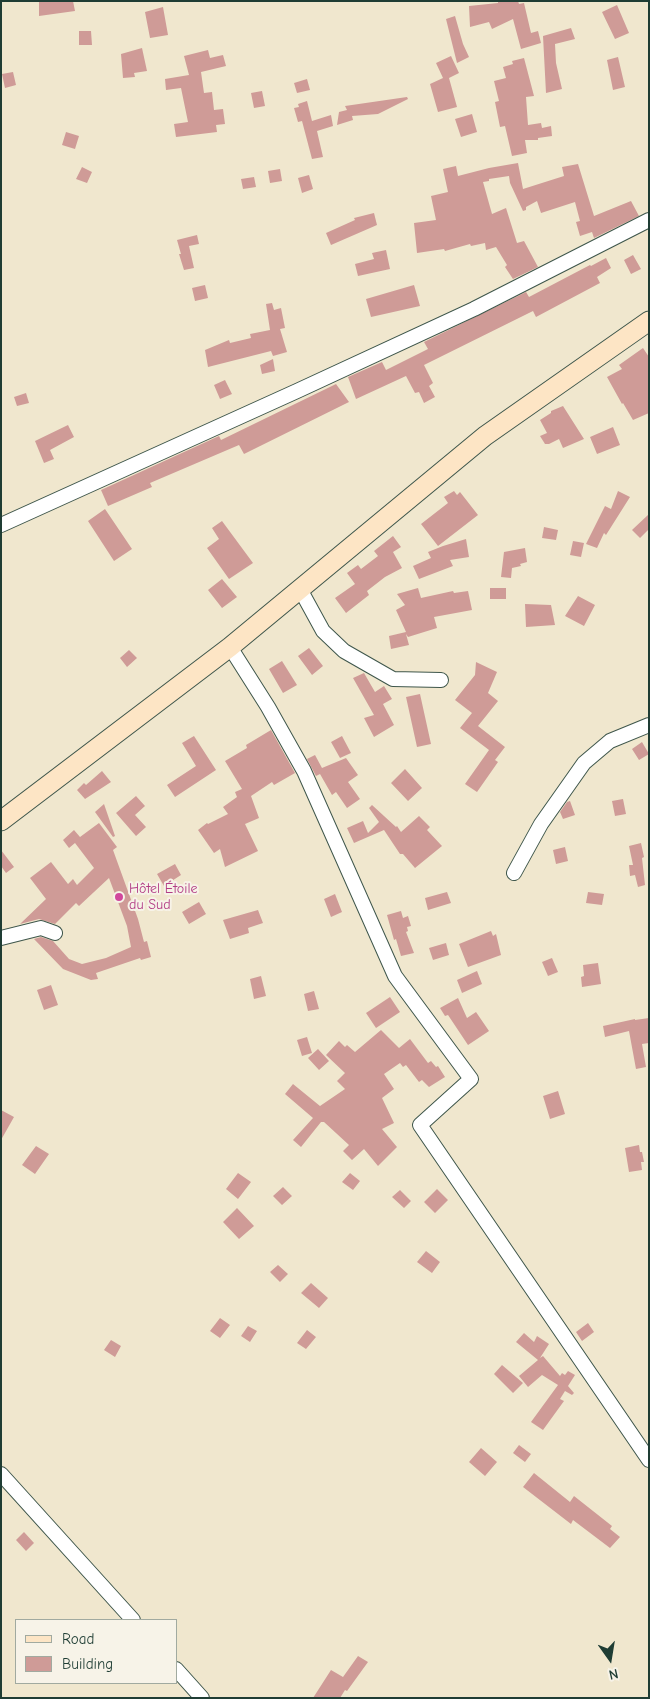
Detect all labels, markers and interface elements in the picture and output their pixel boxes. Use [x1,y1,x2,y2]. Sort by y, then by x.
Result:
place label: Hôtel Étoile du Sud [129,881,197,914]
marker: Hôtel Étoile du Sud [113,891,125,903]
legend [15,1619,178,1684]
text: Road [62,1630,94,1648]
north arrow [585,1634,635,1684]
text: Building [62,1655,113,1673]
text: N [607,1665,620,1683]

